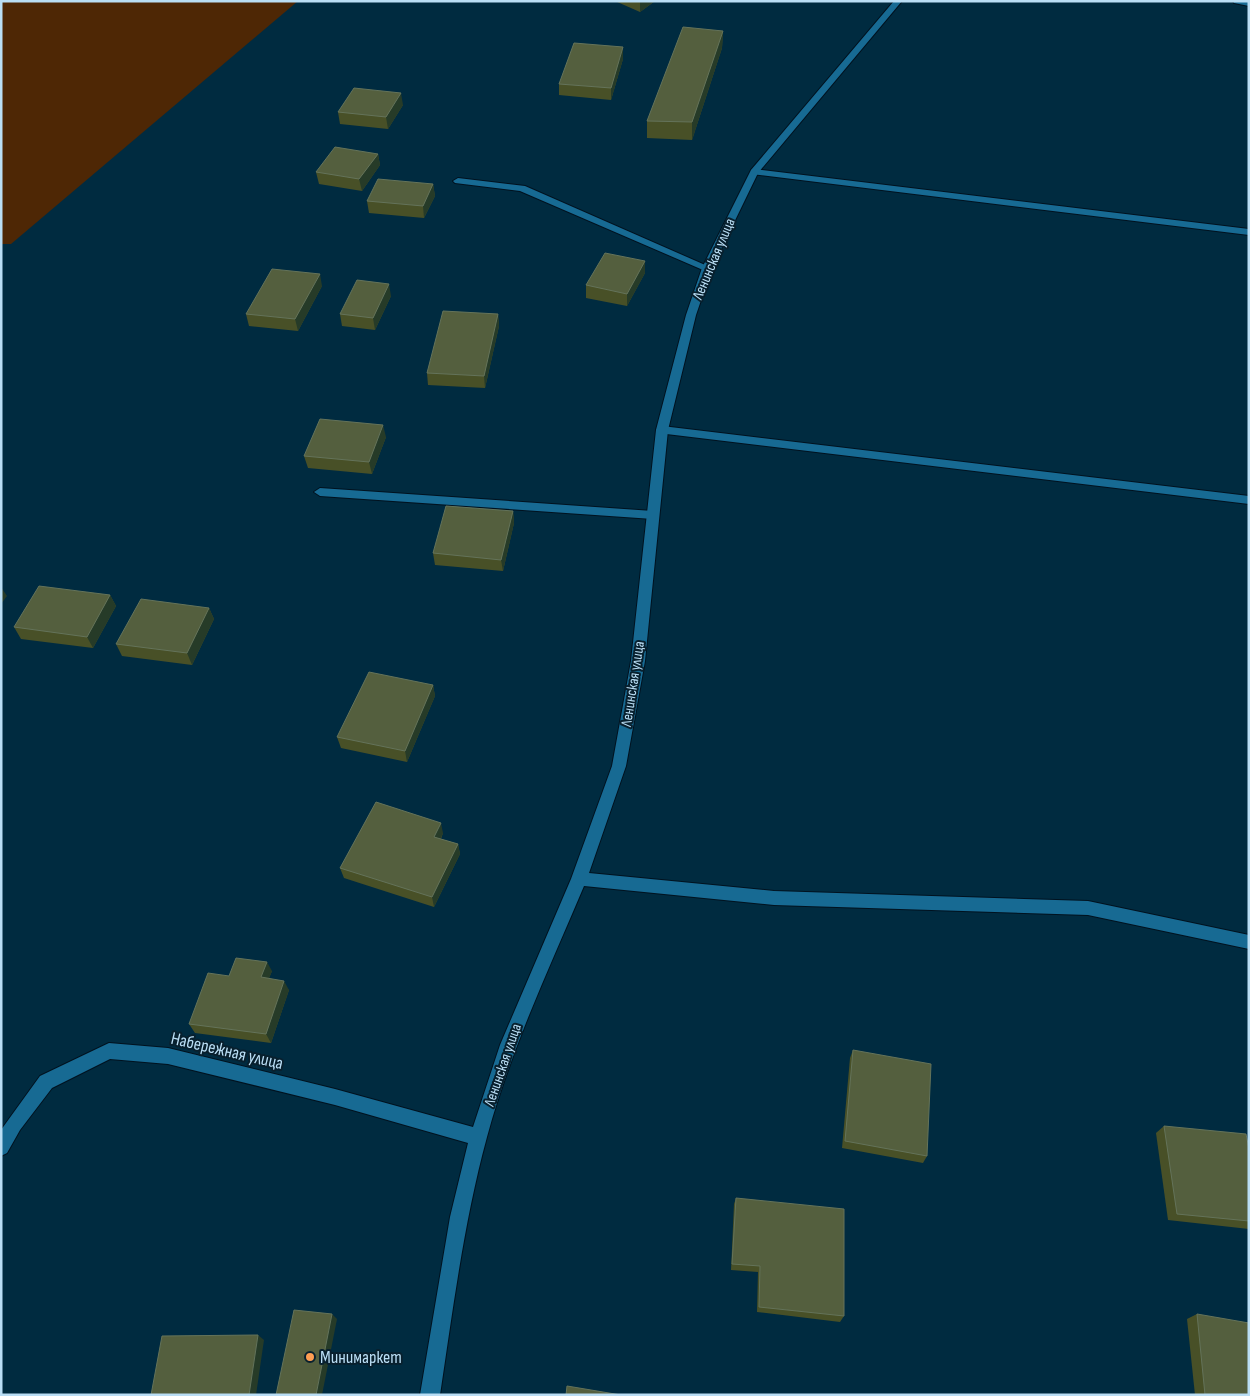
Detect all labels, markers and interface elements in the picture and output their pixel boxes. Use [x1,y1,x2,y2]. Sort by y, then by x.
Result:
street label: Ленинская улица [688,215,740,303]
street label: Ленинская улица [617,640,649,729]
street label: Ленинская улица [480,1021,526,1110]
street label: Набережная улица [169,1028,285,1074]
place label: Минимаркет [320,1347,402,1368]
marker: Минимаркет [304,1351,316,1363]

